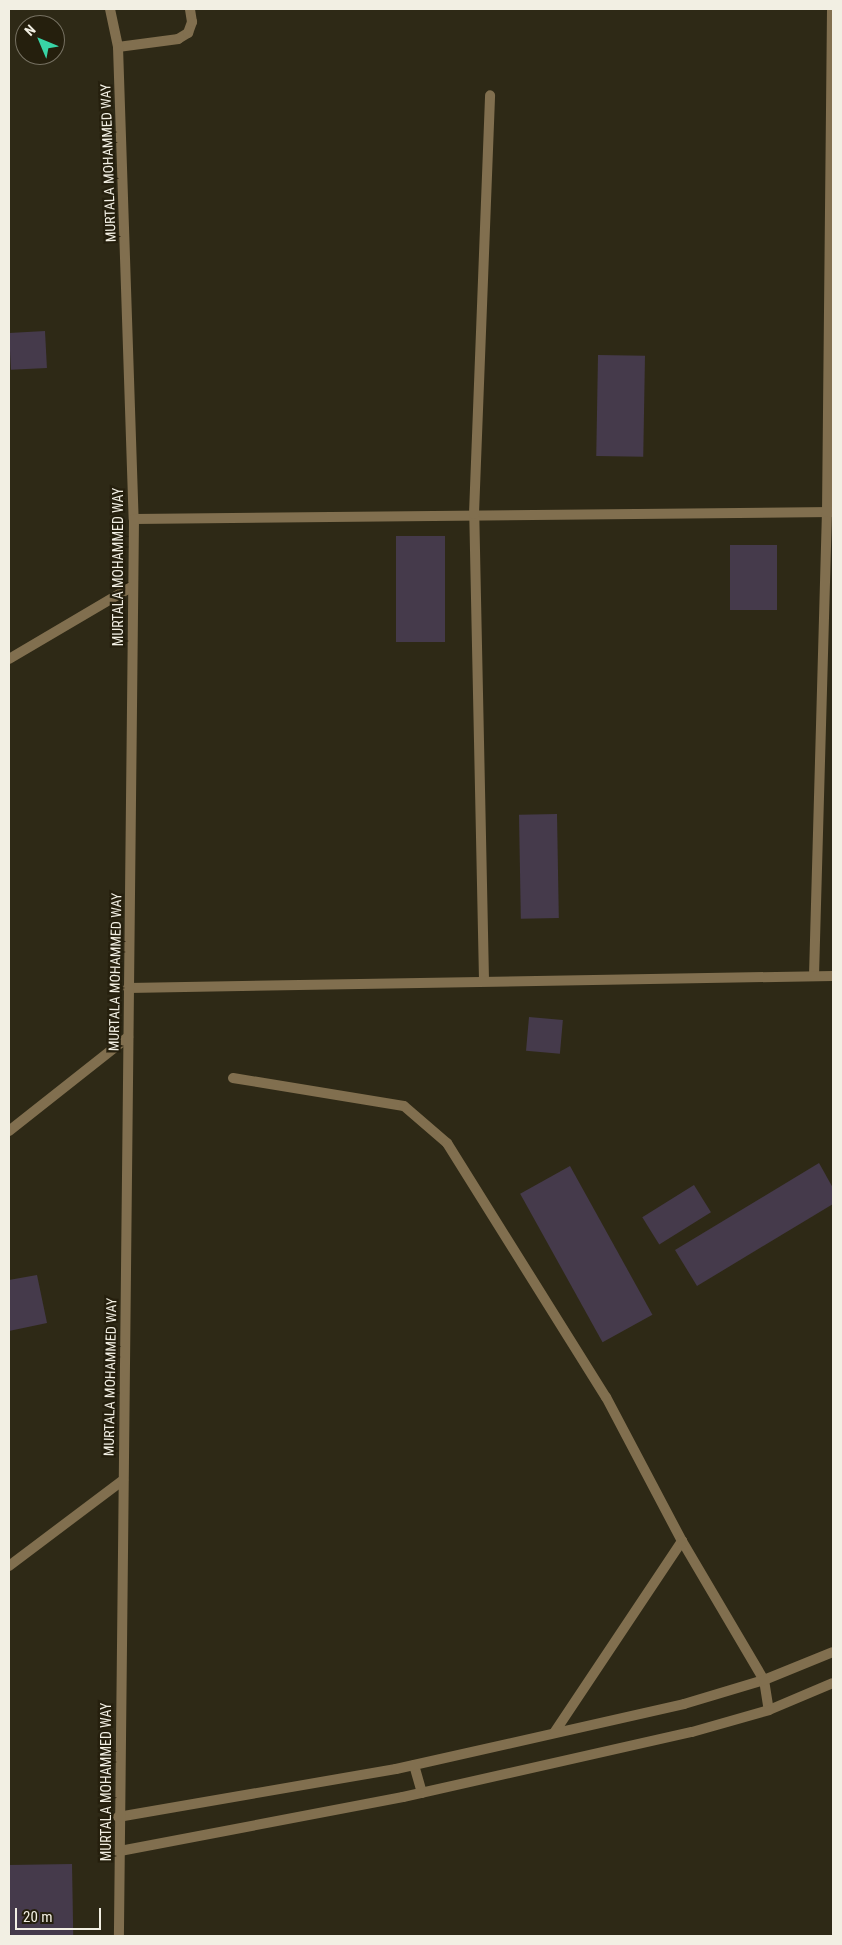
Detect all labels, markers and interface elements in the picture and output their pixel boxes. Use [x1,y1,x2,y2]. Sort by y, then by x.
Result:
north arrow [15,15,65,65]
text: N [21,21,39,39]
street label: MURTALA MOHAMMED WAY [97,83,119,243]
street label: MURTALA MOHAMMED WAY [110,488,126,646]
street label: MURTALA MOHAMMED WAY [105,893,125,1051]
street label: MURTALA MOHAMMED WAY [100,1298,120,1456]
street label: MURTALA MOHAMMED WAY [98,1703,114,1861]
scale bar [18,1898,104,1930]
text: 20 m [23,1908,53,1926]

